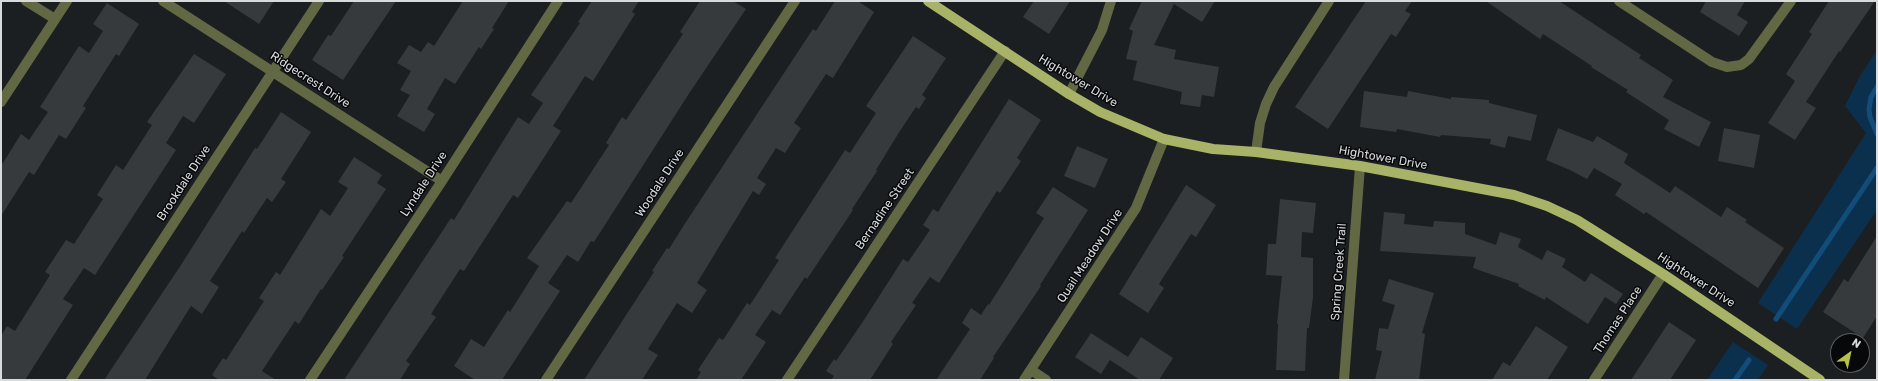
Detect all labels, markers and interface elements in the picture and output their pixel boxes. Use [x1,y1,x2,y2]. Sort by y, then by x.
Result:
street label: Ridgecrest Drive [267,49,353,111]
street label: Hightower Drive [1036,52,1120,110]
street label: Brookdale Drive [154,142,214,224]
street label: Hightower Drive [1338,143,1428,173]
street label: Woodale Drive [633,146,687,220]
street label: Lyndale Drive [398,149,450,219]
street label: Bernadine Street [853,166,917,252]
street label: Quail Meadow Drive [1054,206,1126,306]
street label: Spring Creek Trail [1328,223,1350,321]
street label: Hightower Drive [1654,249,1738,311]
street label: Thomas Place [1591,283,1645,357]
north arrow [1830,333,1870,373]
text: N [1849,336,1863,351]

